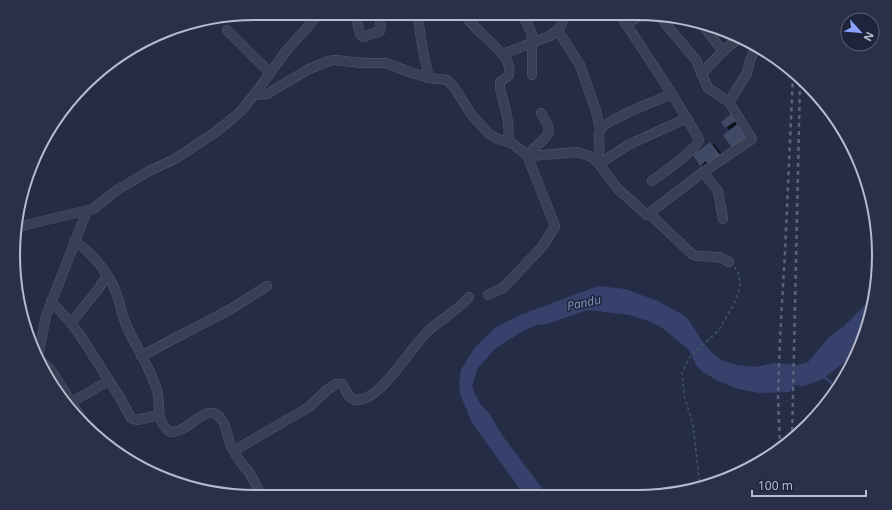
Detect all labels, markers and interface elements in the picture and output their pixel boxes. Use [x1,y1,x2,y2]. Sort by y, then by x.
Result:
north arrow [840,12,880,52]
text: N [861,29,878,44]
water label: Pandu [565,291,603,314]
scale bar [752,472,866,498]
text: 100 m [758,477,793,494]

